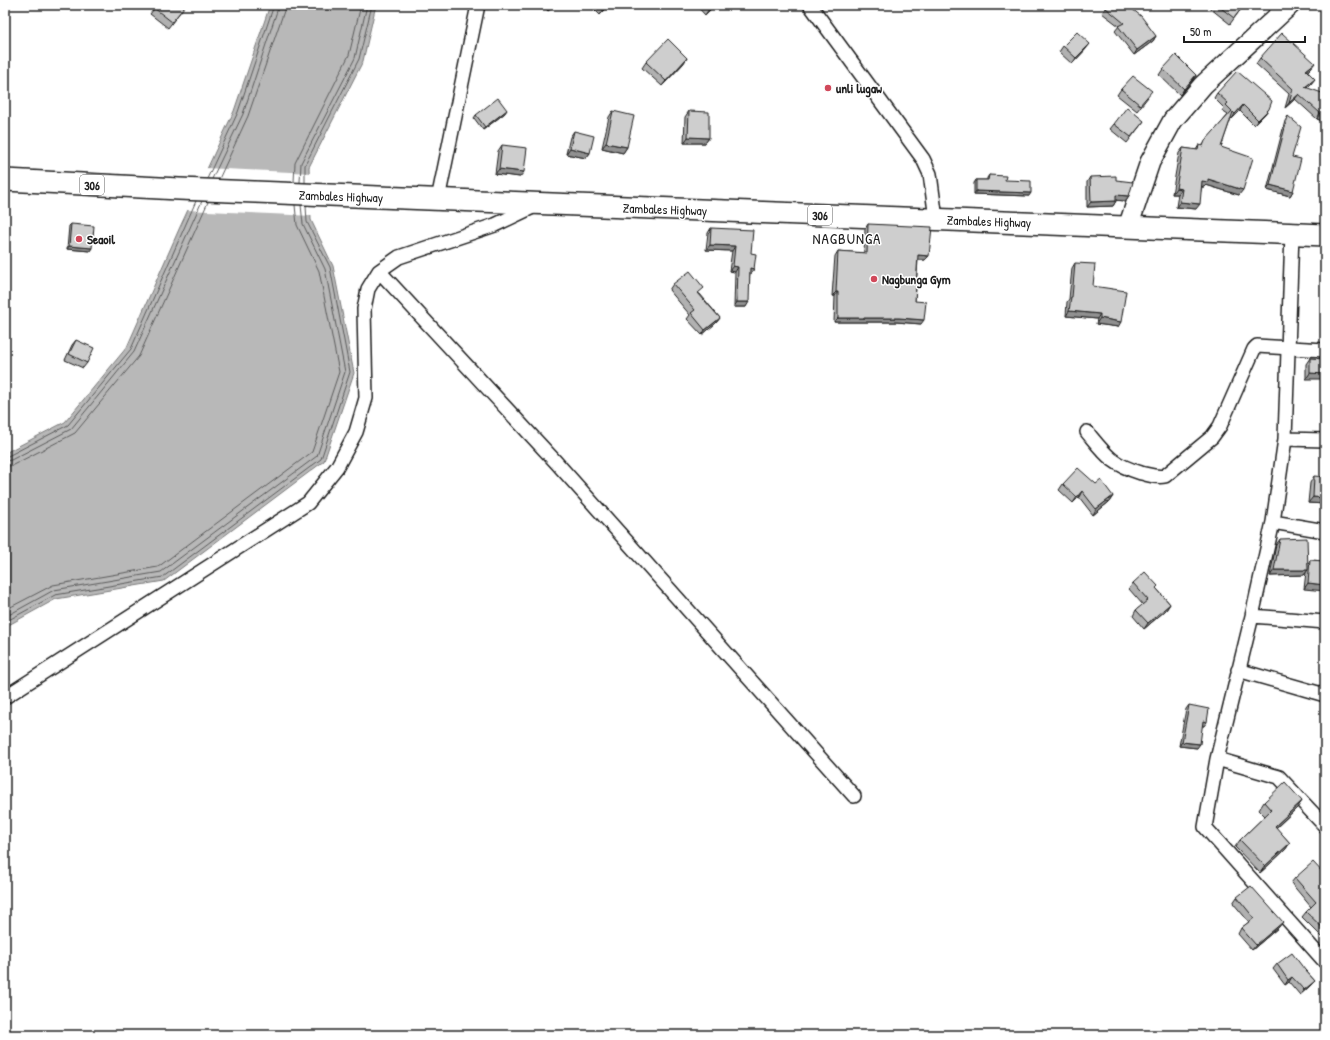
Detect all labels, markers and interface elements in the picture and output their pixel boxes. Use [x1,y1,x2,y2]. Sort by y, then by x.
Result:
scale bar [1184,18,1305,44]
text: 50 m [1190,23,1211,40]
place label: unli lugaw [836,79,882,98]
marker: unli lugaw [823,83,833,93]
road number: 306 [80,175,104,195]
street label: Zambales Highway [298,186,384,206]
street label: Zambales Highway [622,199,708,219]
road number: 306 [808,205,832,225]
street label: Zambales Highway [946,211,1032,231]
district label: NAGBUNGA [813,228,881,249]
place label: Seaoil [87,230,115,248]
marker: Seaoil [74,234,84,244]
place label: Nagbunga Gym [882,270,951,289]
marker: Nagbunga Gym [869,274,879,284]

